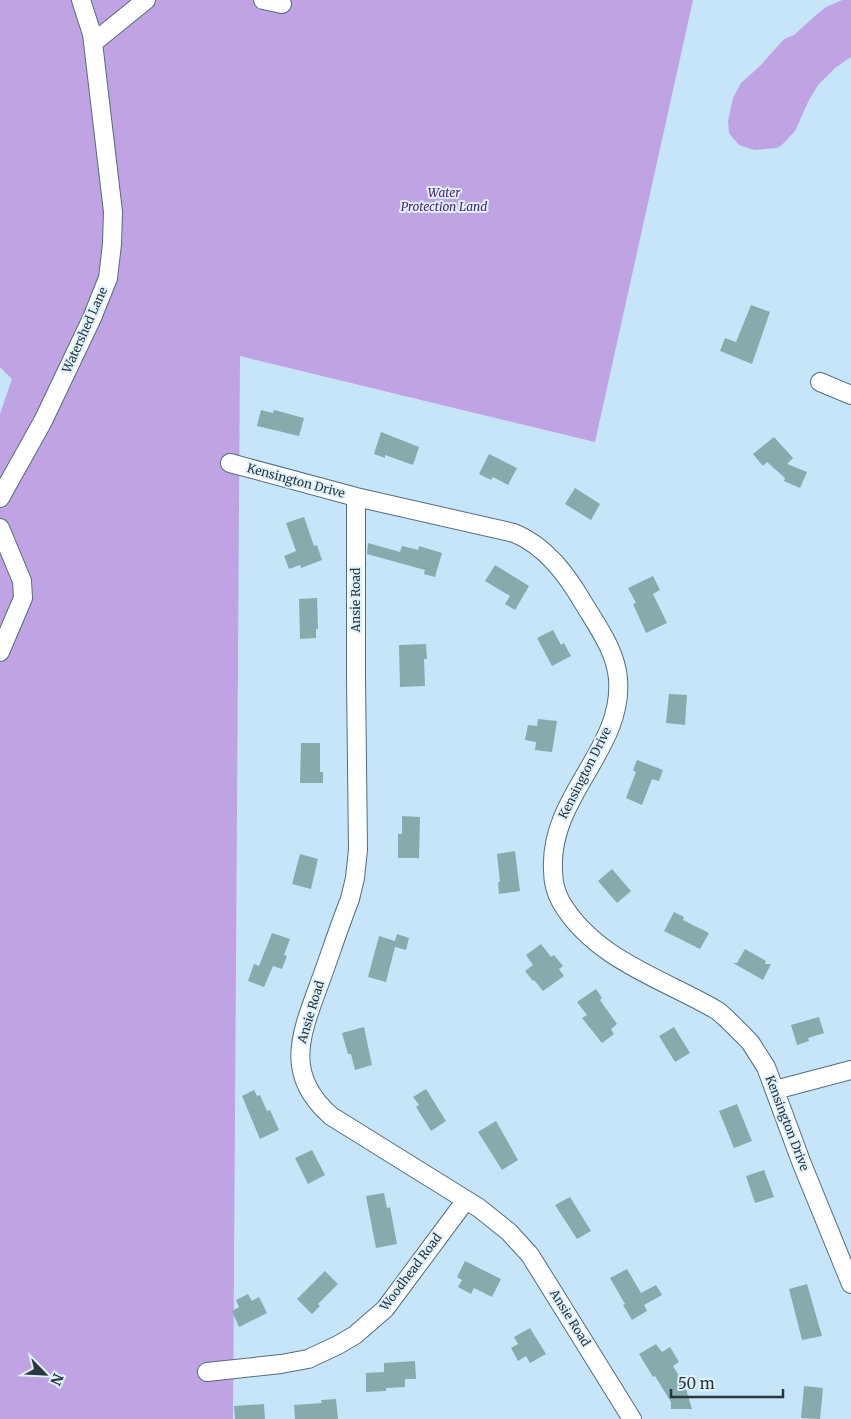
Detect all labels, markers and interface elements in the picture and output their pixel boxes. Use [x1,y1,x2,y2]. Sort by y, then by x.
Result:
park label: Water Protection Land [401,185,487,214]
street label: Watershed Lane [58,285,110,376]
street label: Kensington Drive [245,460,347,501]
street label: Ansie Road [348,568,363,633]
street label: Kensington Drive [555,724,614,821]
street label: Ansie Road [294,979,327,1046]
street label: Kensington Drive [762,1073,813,1173]
street label: Woodhead Road [376,1230,445,1314]
street label: Ansie Road [546,1286,594,1349]
north arrow [20,1349,70,1399]
scale bar [671,1366,784,1398]
text: N [46,1371,67,1388]
text: 50 m [678,1374,715,1393]

